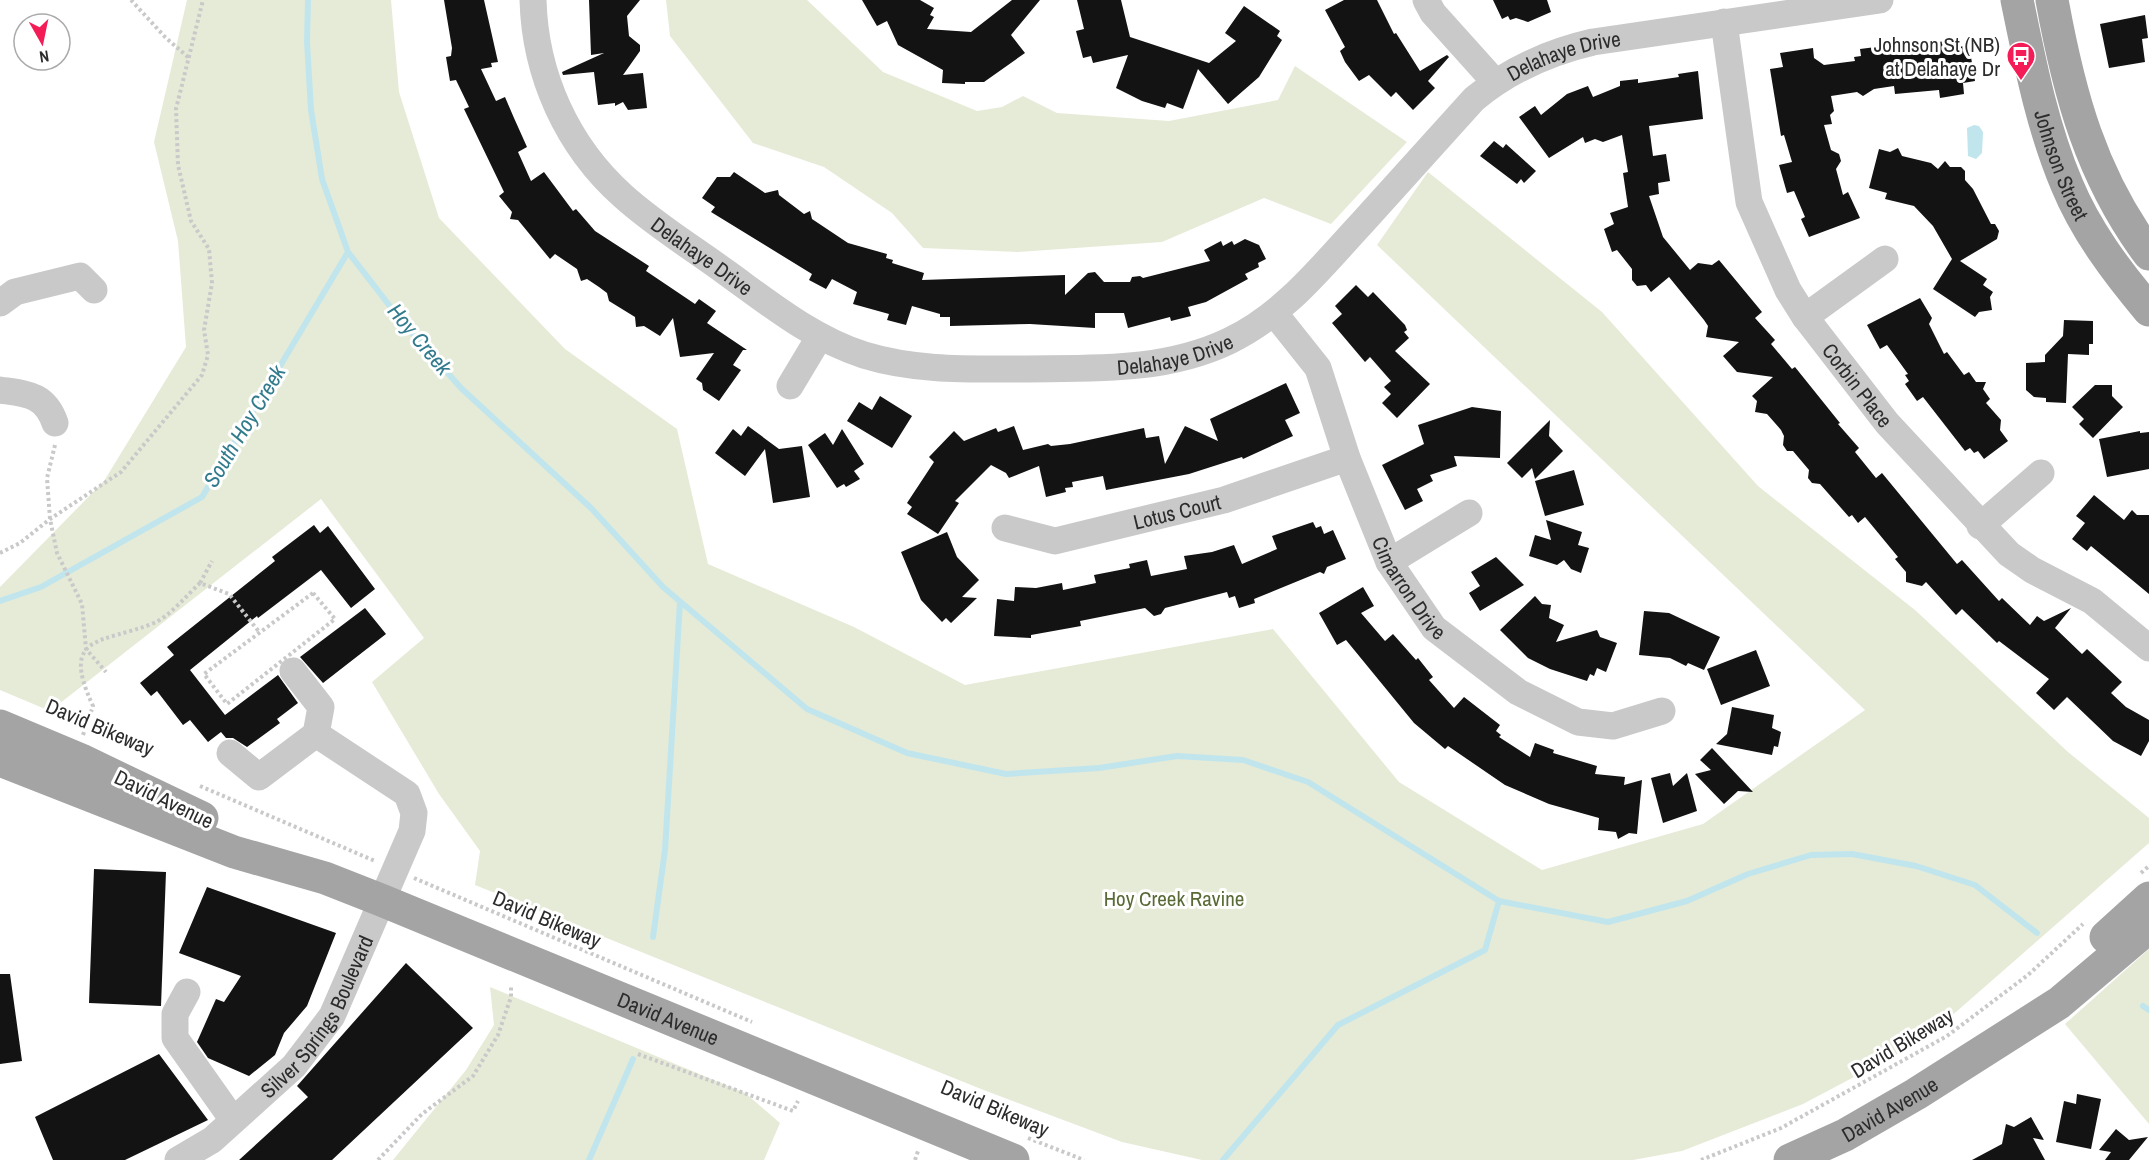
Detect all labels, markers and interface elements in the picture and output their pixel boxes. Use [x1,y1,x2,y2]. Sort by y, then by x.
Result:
north arrow [12,12,72,72]
street label: Delahaye Drive [1501,24,1622,88]
place label: Johnson St (NB) at Delahaye Dr [1874,30,2000,83]
bus stop icon: Johnson St (NB) at Delahaye Dr [2005,40,2037,82]
text: N [38,45,51,68]
street label: Johnson Street [2028,106,2096,225]
street label: Delahaye Drive [645,210,759,302]
water label: Hoy Creek [381,297,460,382]
street label: Delahaye Drive [1116,327,1238,382]
street label: Corbin Place [1816,337,1900,433]
water label: South Hoy Creek [196,359,293,493]
street label: Lotus Court [1130,487,1224,536]
street label: Cimarron Drive [1366,532,1452,646]
street label: David Bikeway [41,691,159,763]
street label: David Avenue [110,763,218,835]
street label: David Bikeway [488,883,606,955]
park label: Hoy Creek Ravine [1104,884,1244,913]
street label: Silver Springs Boulevard [254,931,380,1104]
street label: David Avenue [613,984,723,1052]
street label: David Bikeway [1845,1001,1959,1085]
street label: David Avenue [1836,1069,1943,1149]
street label: David Bikeway [936,1072,1054,1144]

